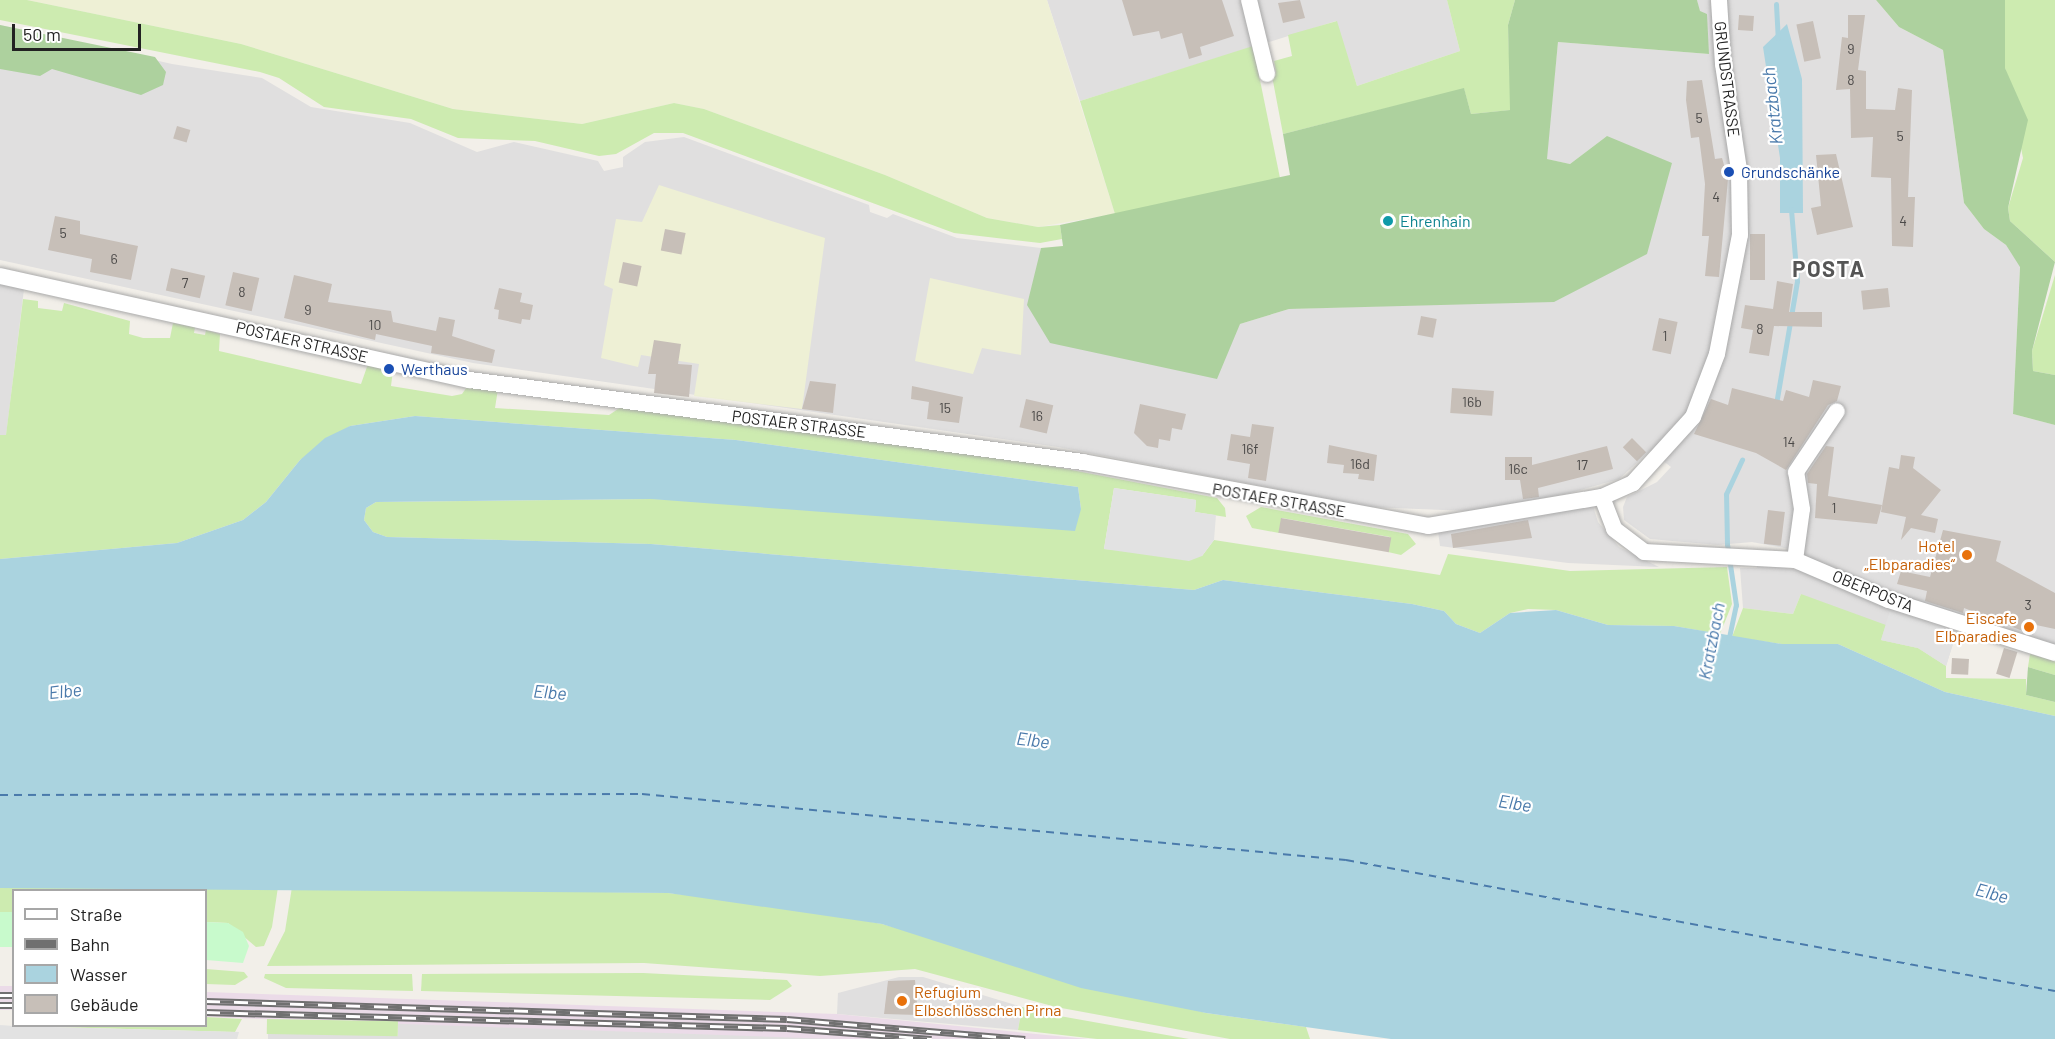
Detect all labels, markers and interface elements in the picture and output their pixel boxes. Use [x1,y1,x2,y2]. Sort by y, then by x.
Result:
scale bar [15,12,144,50]
street label: GRUNDSTRASSE [1710,20,1744,138]
text: 50 m [23,23,61,45]
house number: 9 [1847,41,1855,57]
water label: Kratzbach [1757,66,1787,146]
house number: 8 [1847,72,1855,88]
house number: 5 [1695,110,1703,126]
house number: 5 [1896,128,1904,144]
place label: Grundschänke [1741,162,1840,182]
marker: Grundschänke [1722,165,1736,179]
house number: 4 [1712,189,1720,205]
place label: Ehrenhain [1400,211,1471,231]
house number: 4 [1899,213,1907,229]
marker: Ehrenhain [1381,214,1395,228]
house number: 5 [59,225,67,241]
house number: 6 [110,251,118,267]
district label: POSTA [1792,256,1866,282]
house number: 7 [182,275,188,291]
house number: 8 [238,284,246,300]
house number: 9 [304,302,312,318]
street label: POSTAER STRASSE [234,317,370,367]
house number: 10 [369,317,381,333]
house number: 8 [1756,321,1764,337]
house number: 1 [1663,328,1667,344]
place label: Werthaus [401,359,468,379]
marker: Werthaus [382,362,396,376]
house number: 16b [1462,394,1482,410]
house number: 15 [939,400,951,416]
street label: POSTAER STRASSE [731,406,867,442]
house number: 16 [1031,408,1043,424]
house number: 14 [1783,434,1795,450]
house number: 16f [1241,441,1259,457]
house number: 16d [1350,456,1370,472]
house number: 17 [1576,457,1588,473]
house number: 16c [1508,461,1528,477]
street label: POSTAER STRASSE [1211,479,1347,521]
house number: 1 [1832,500,1836,516]
place label: Hotel „Elbparadies“ [1864,536,1955,574]
marker: Hotel „Elbparadies“ [1960,548,1974,562]
street label: OBERPOSTA [1830,566,1916,616]
house number: 3 [2024,597,2032,613]
water label: Kratzbach [1693,601,1729,681]
place label: Eiscafe Elbparadies [1935,608,2017,646]
marker: Eiscafe Elbparadies [2022,620,2036,634]
water label: Elbe [47,679,83,703]
water label: Elbe [532,680,568,704]
water label: Elbe [1015,727,1051,753]
water label: Elbe [1497,790,1533,816]
water label: Elbe [1973,878,2011,908]
legend [12,889,207,1027]
text: Straße [70,903,122,925]
text: Bahn [70,933,110,955]
text: Wasser [70,963,127,985]
place label: Refugium Elbschlösschen Pirna [914,982,1062,1020]
text: Gebäude [70,993,139,1015]
marker: Refugium Elbschlösschen Pirna [895,994,909,1008]

